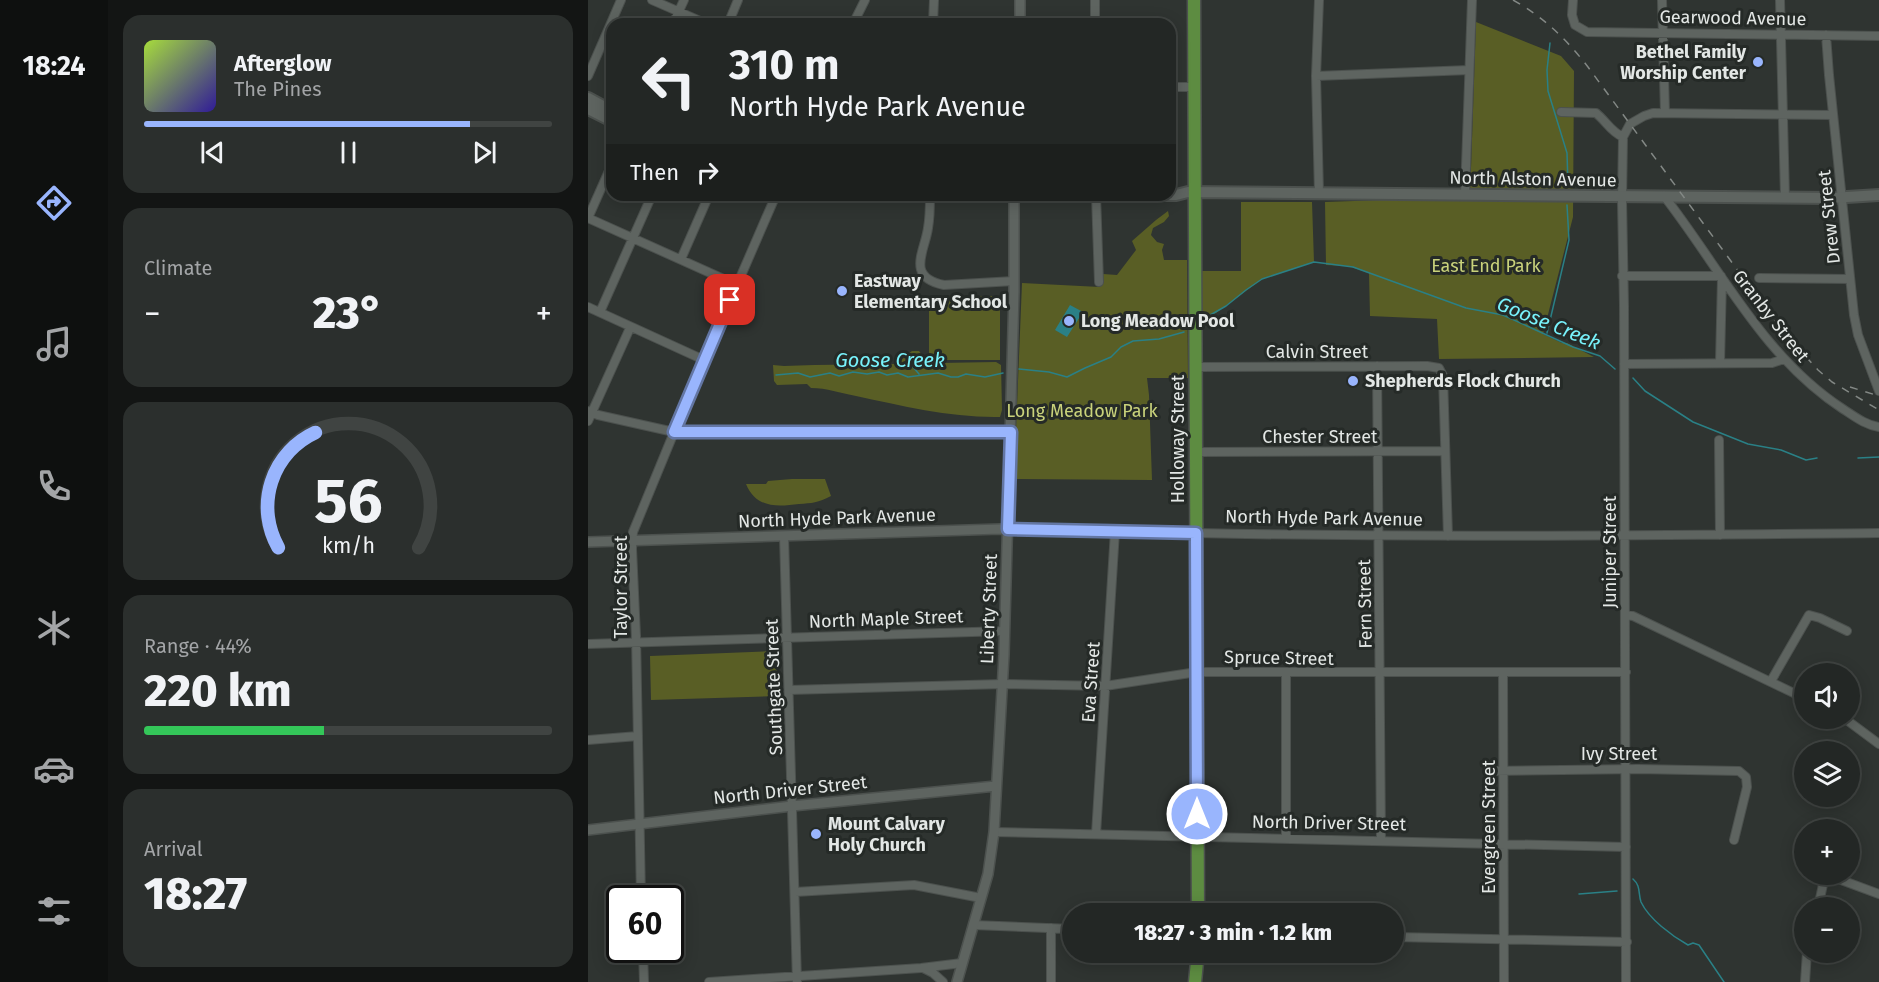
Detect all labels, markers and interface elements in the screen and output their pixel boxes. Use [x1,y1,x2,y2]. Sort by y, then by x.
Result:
street label: Gearwood Avenue [1659,6,1807,30]
text: 310 m [729,40,839,90]
place label: Bethel Family Worship Center [1620,41,1747,84]
icon: left [630,42,708,120]
text: 18:24 [22,50,86,82]
text: Afterglow [234,50,331,77]
marker: Bethel Family Worship Center [1751,55,1765,69]
text: The Pines [234,77,321,101]
text: North Hyde Park Avenue [729,91,1026,123]
icon: previous [196,136,229,169]
icon: pause [332,136,365,169]
icon: next [468,136,501,169]
icon: right [691,156,724,189]
text: Then [630,159,679,186]
street label: North Alston Avenue [1449,167,1617,191]
street label: Drew Street [1813,168,1845,265]
icon: directions [33,182,75,224]
park label: East End Park [1431,255,1542,277]
text: Climate [144,256,212,280]
street label: Granby Street [1728,265,1814,367]
place label: Eastway Elementary School [854,270,1008,313]
pin [704,274,755,325]
icon: arrive [713,283,746,316]
marker: Eastway Elementary School [835,284,849,298]
text: 23° [313,286,383,340]
water label: Goose Creek [1494,291,1604,355]
text: − [144,294,161,334]
text: + [536,294,552,334]
place label: Long Meadow Pool [1081,310,1235,332]
marker: Long Meadow Pool [1062,314,1076,328]
icon: music [33,323,75,365]
street label: Calvin Street [1266,341,1369,363]
water label: Goose Creek [835,348,945,372]
place label: Shepherds Flock Church [1365,370,1561,392]
street label: Holloway Street [1167,374,1189,503]
marker: Shepherds Flock Church [1346,374,1360,388]
park label: Long Meadow Park [1006,400,1159,422]
street label: Chester Street [1262,426,1378,448]
text: 56 [314,464,382,539]
icon: phone [33,465,75,507]
street label: Juniper Street [1599,495,1621,608]
street label: North Hyde Park Avenue [738,504,936,532]
street label: North Hyde Park Avenue [1225,505,1423,531]
text: km/h [321,533,375,559]
street label: Taylor Street [610,535,632,639]
street label: Liberty Street [976,553,1002,665]
street label: Fern Street [1353,559,1377,649]
street label: North Maple Street [808,605,964,633]
icon: climate [33,607,75,649]
street label: Southgate Street [761,618,787,755]
text: Range · 44% [144,634,252,658]
street label: Eva Street [1077,640,1105,723]
street label: Spruce Street [1224,646,1334,670]
map controls [1794,663,1860,963]
button: sound [1794,663,1860,729]
text: 220 km [144,664,291,718]
button: layers [1794,741,1860,807]
street label: Ivy Street [1581,743,1658,765]
icon: car [33,748,75,790]
street label: Evergreen Street [1478,759,1500,894]
street label: North Driver Street [712,771,868,809]
position arrow [1165,782,1229,846]
street label: North Driver Street [1252,811,1407,835]
place label: Mount Calvary Holy Church [828,813,945,856]
button: + [1794,819,1860,885]
marker: Mount Calvary Holy Church [809,827,823,841]
text: Arrival [144,837,203,861]
text: 18:27 [144,867,247,921]
speed limit sign: 60 [606,885,684,963]
icon: filters [33,890,75,932]
button: − [1794,897,1860,963]
text: 18:27 · 3 min · 1.2 km [1134,919,1332,946]

